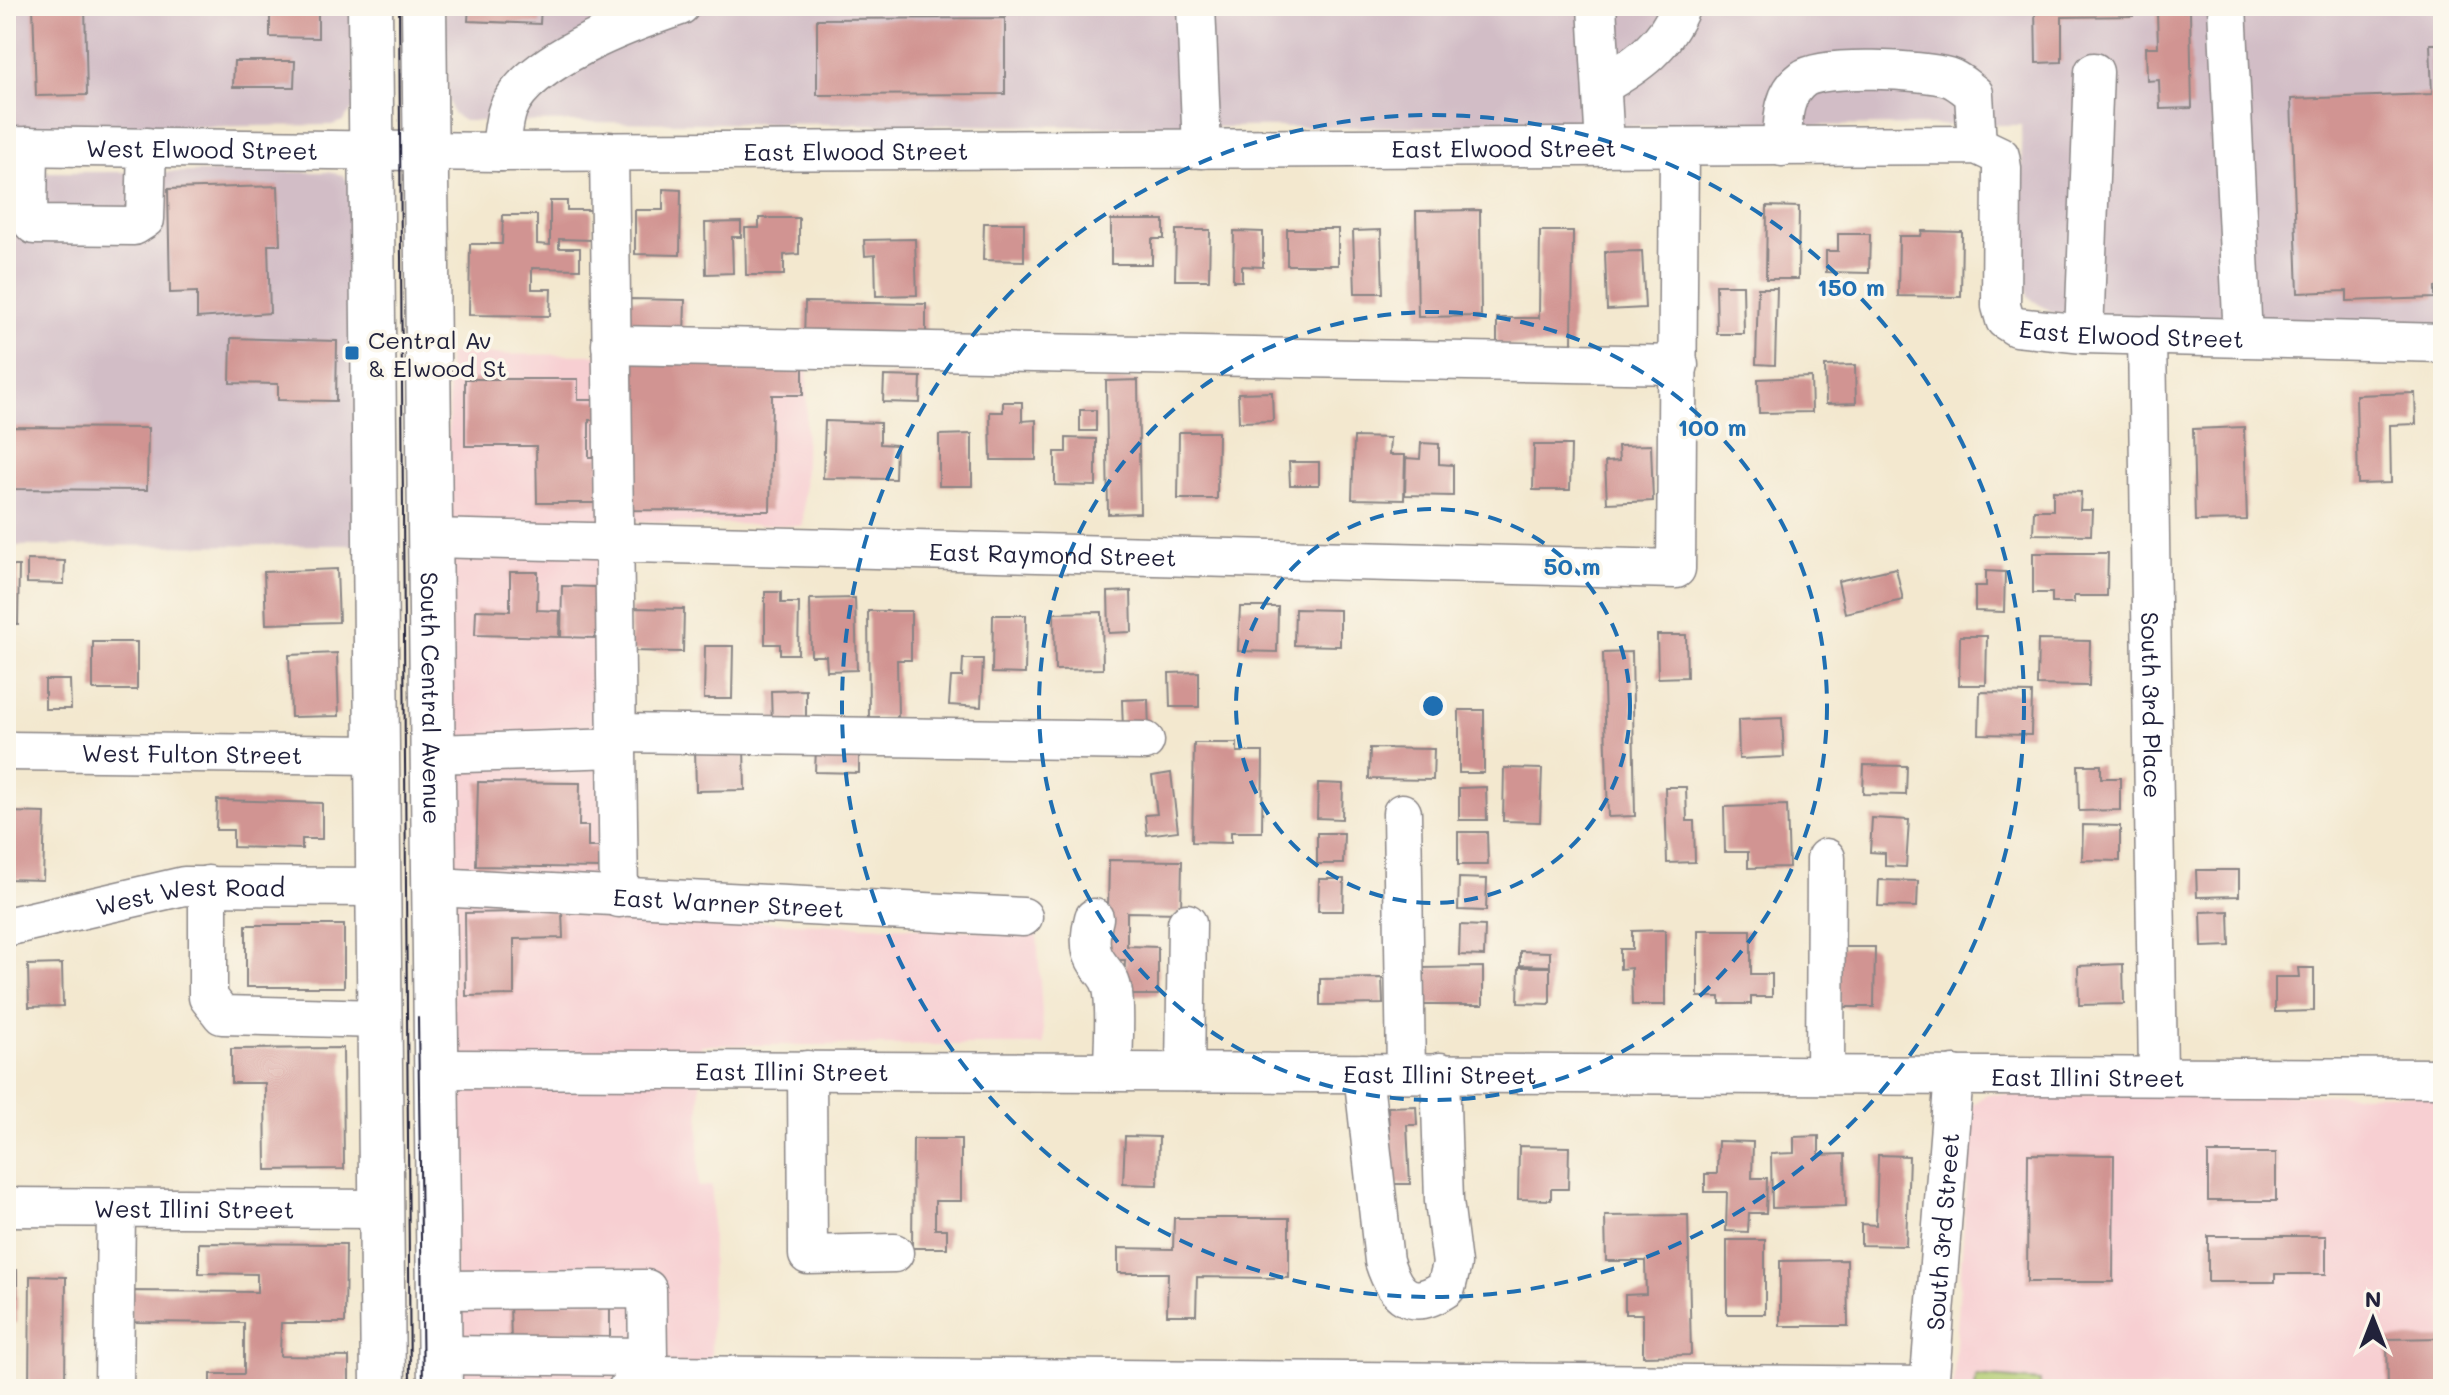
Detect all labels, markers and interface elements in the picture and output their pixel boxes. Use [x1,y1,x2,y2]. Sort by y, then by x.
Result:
street label: West Elwood Street [86,131,318,165]
street label: East Elwood Street [1391,131,1616,163]
street label: East Elwood Street [743,134,968,166]
text: 150 m [1817,271,1885,302]
street label: East Elwood Street [2018,312,2244,353]
place label: Central Av & Elwood St [368,324,507,383]
marker: Central Av & Elwood St [343,344,361,362]
text: 100 m [1677,411,1747,442]
street label: East Raymond Street [929,535,1177,572]
text: 50 m [1543,550,1601,581]
street label: South Central Avenue [415,572,449,824]
street label: South 3rd Place [2136,612,2169,798]
centre of rings [1419,692,1447,720]
street label: West Fulton Street [82,736,302,770]
street label: West West Road [92,870,285,921]
street label: East Warner Street [612,881,845,923]
street label: East Illini Street [695,1055,889,1087]
street label: East Illini Street [1343,1058,1537,1089]
street label: East Illini Street [1991,1060,2185,1092]
street label: South 3rd Street [1918,1132,1965,1331]
street label: West Illini Street [94,1192,294,1224]
north arrow [2333,1279,2413,1359]
text: N [2365,1284,2381,1313]

